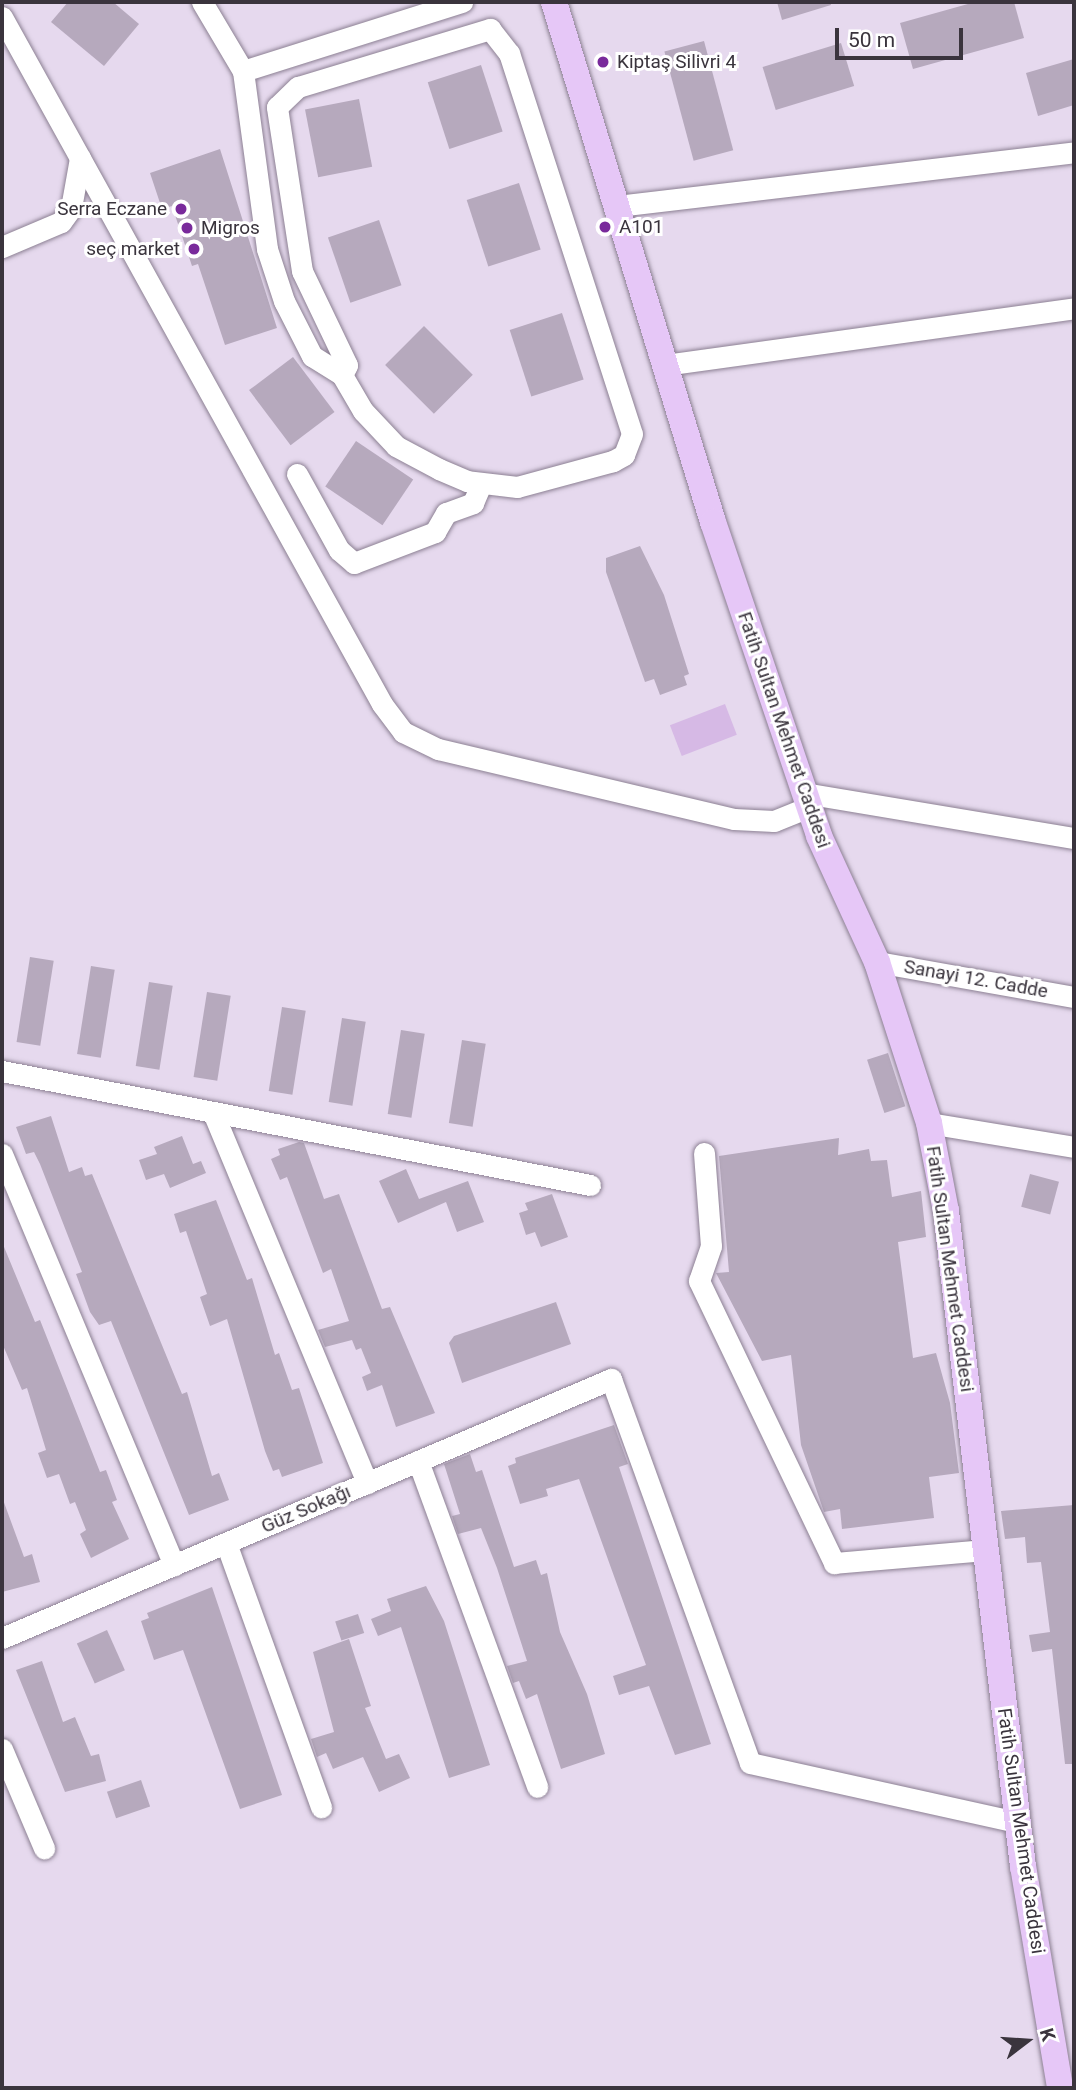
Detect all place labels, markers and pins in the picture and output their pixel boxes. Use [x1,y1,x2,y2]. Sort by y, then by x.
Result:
place label: Kiptaş Silivri 4 [617,51,736,73]
marker: Kiptaş Silivri 4 [595,54,611,70]
place label: Serra Eczane [57,198,167,220]
marker: Serra Eczane [173,201,189,217]
place label: A101 [619,216,663,238]
place label: Migros [201,217,260,239]
marker: A101 [597,219,613,235]
marker: Migros [179,220,195,236]
place label: seç market [86,238,180,260]
marker: seç market [186,241,202,257]

